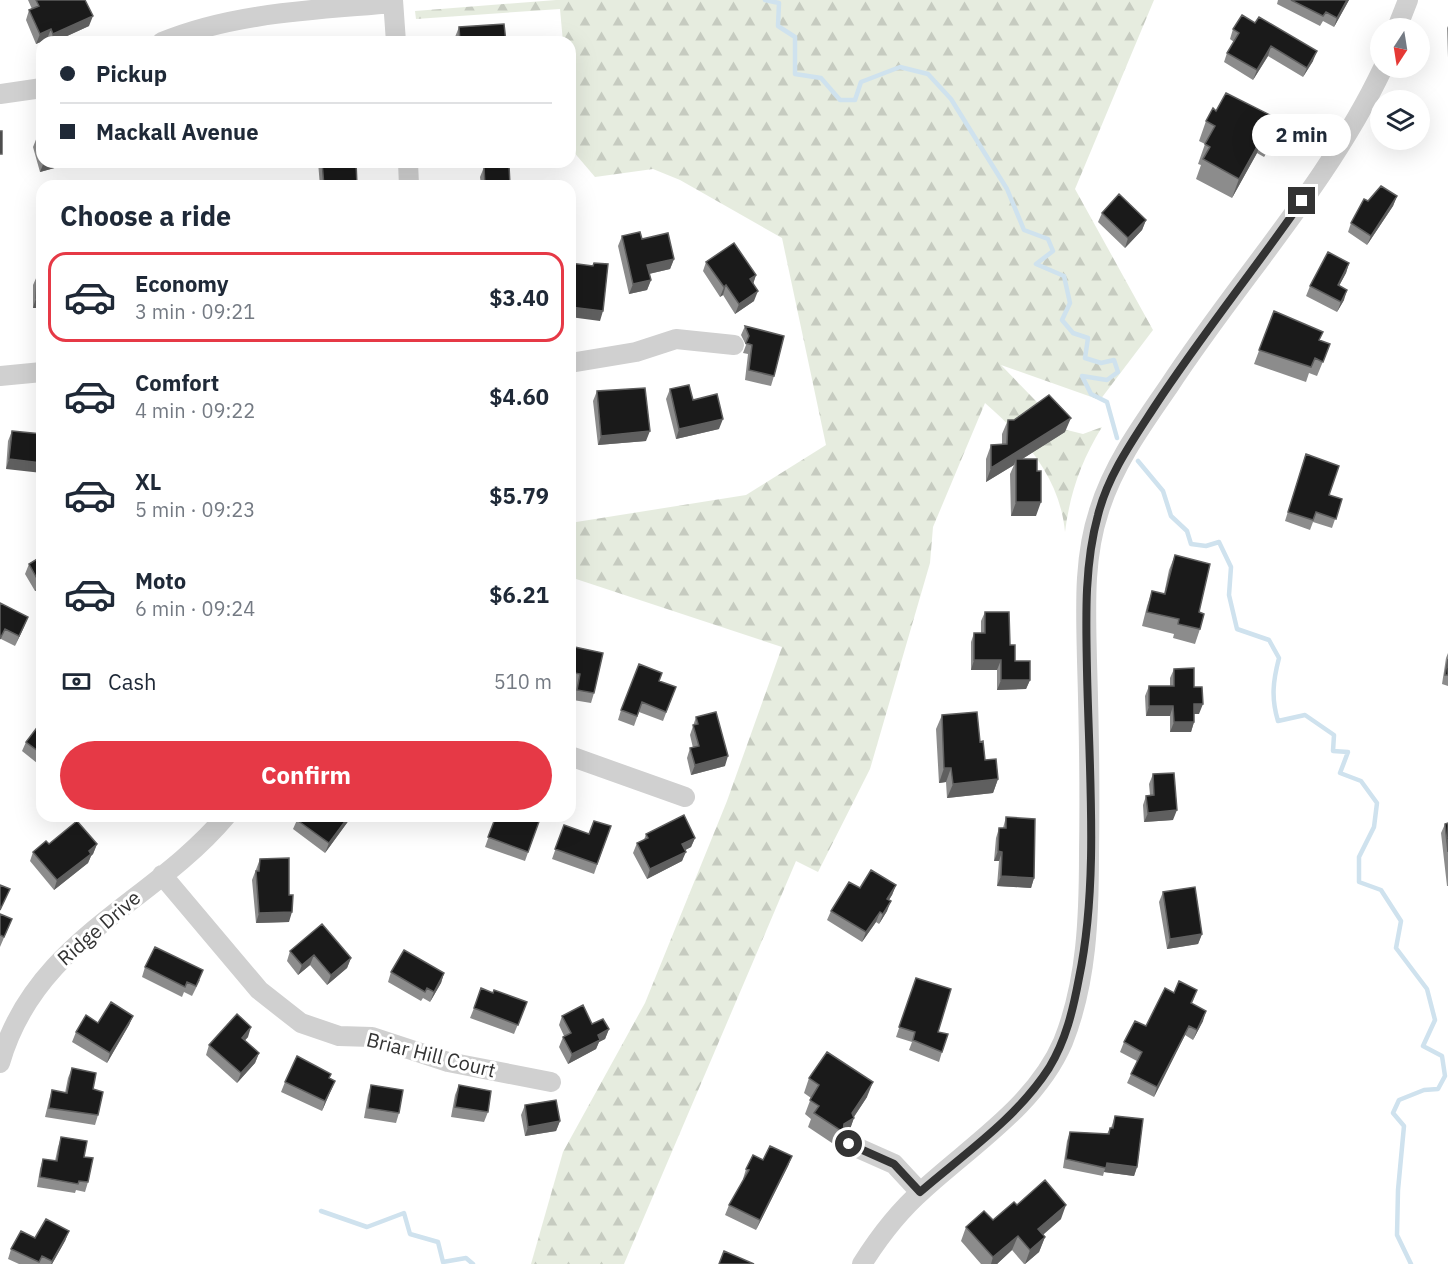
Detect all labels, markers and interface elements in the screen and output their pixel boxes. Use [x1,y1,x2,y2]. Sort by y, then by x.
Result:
north arrow [1370,18,1430,78]
map controls [1370,18,1430,150]
text: Pickup [96,59,167,88]
button: layers [1370,90,1430,150]
callout: 2 min [1252,114,1352,156]
text: Mackall Avenue [96,117,259,146]
text: 2 min [1275,121,1328,148]
route end [1288,187,1315,214]
text: Choose a ride [60,198,231,233]
text: Economy [135,269,229,298]
icon: car [63,270,117,324]
text: $3.40 [489,283,549,312]
text: 3 min · 09:21 [135,298,255,325]
text: Comfort [135,368,219,397]
icon: car [63,369,117,423]
text: $4.60 [489,382,549,411]
text: 4 min · 09:22 [135,397,255,424]
text: XL [135,467,161,496]
icon: car [63,468,117,522]
text: $5.79 [489,481,549,510]
text: 5 min · 09:23 [135,496,255,523]
text: Moto [135,566,186,595]
icon: car [63,567,117,621]
text: $6.21 [489,580,549,609]
text: 6 min · 09:24 [135,595,255,622]
icon: cash [60,665,93,698]
text: Cash [108,667,157,696]
text: 510 m [494,668,552,695]
button: Confirm [60,741,552,810]
street label: Ridge Drive [51,884,146,971]
street label: Briar Hill Court [364,1025,499,1084]
route start [835,1130,862,1157]

